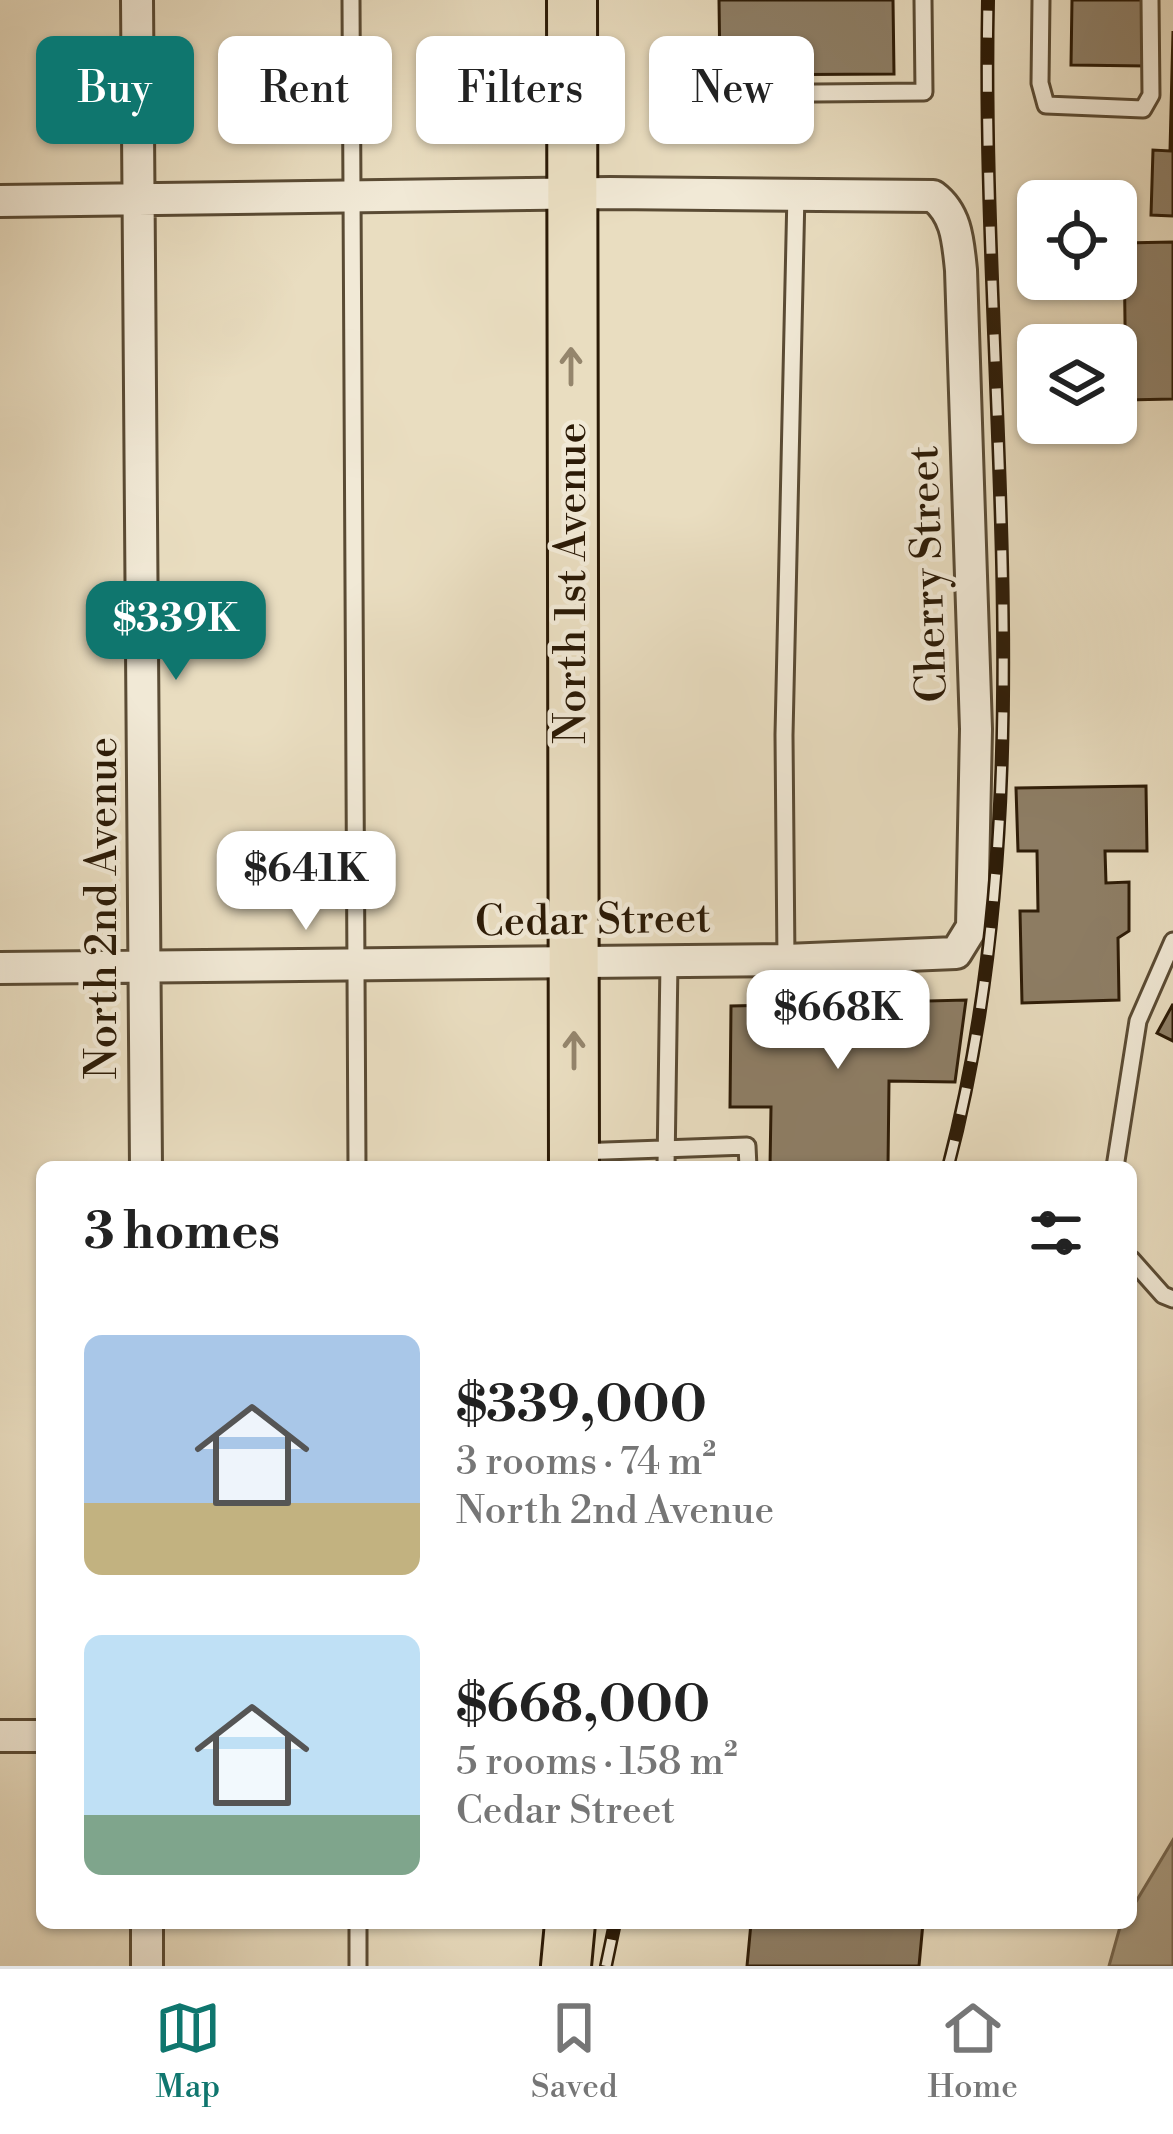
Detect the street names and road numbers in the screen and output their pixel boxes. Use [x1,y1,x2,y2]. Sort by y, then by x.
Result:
street label: North 1st Avenue [546,422,599,744]
street label: Cherry Street [898,445,961,703]
street label: North 2nd Avenue [77,737,130,1079]
street label: Cedar Street [475,892,712,950]

